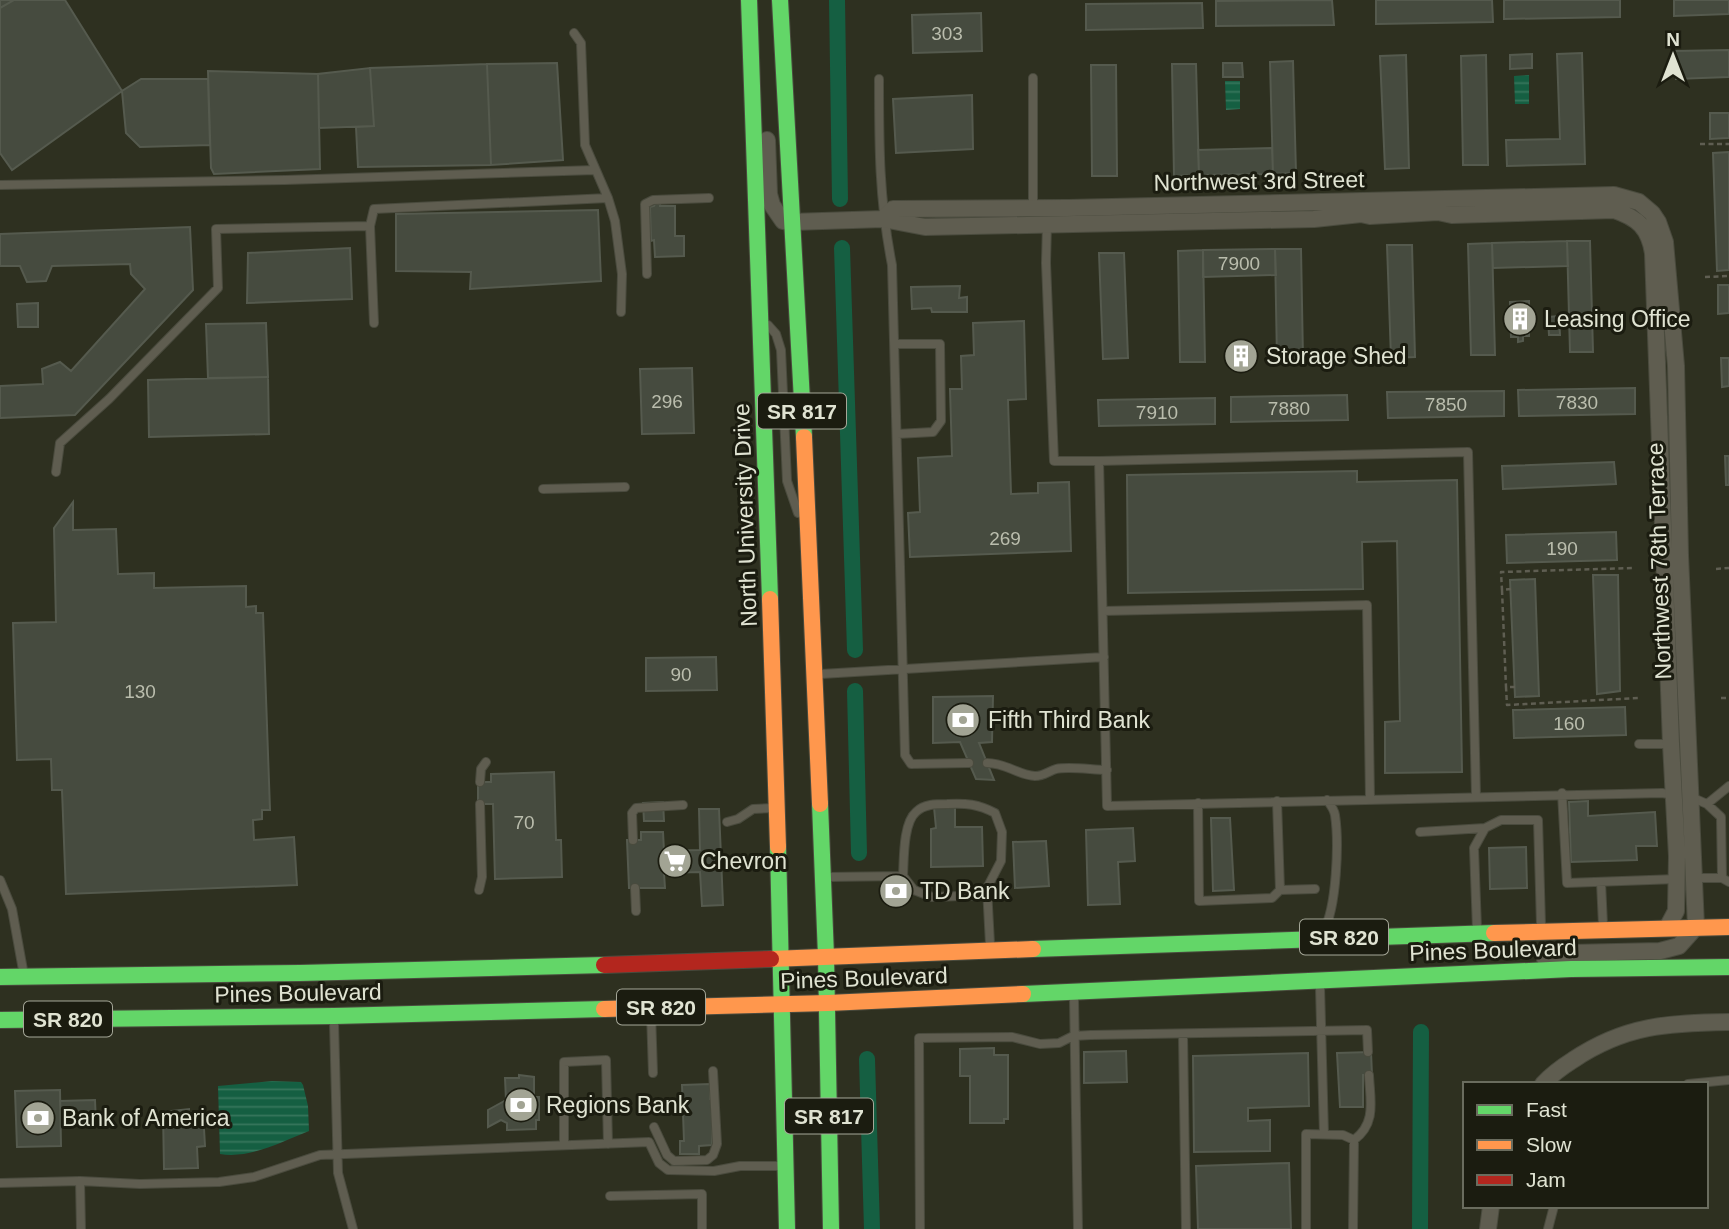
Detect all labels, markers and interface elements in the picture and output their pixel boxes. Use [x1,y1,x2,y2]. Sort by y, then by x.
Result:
north arrow [1638,21,1708,91]
house number: 303 [931,23,963,44]
text: N [1666,29,1680,50]
street label: Northwest 3rd Street [1153,166,1365,196]
house number: 7900 [1218,253,1260,274]
building icon: Leasing Office [1501,300,1539,338]
place label: Leasing Office [1544,306,1691,332]
building icon: Storage Shed [1222,337,1260,375]
place label: Storage Shed [1266,343,1407,369]
house number: 296 [651,391,683,412]
house number: 7830 [1556,392,1598,413]
road number: SR 817 [758,394,846,428]
house number: 7850 [1425,394,1467,415]
house number: 7880 [1268,398,1310,419]
house number: 7910 [1136,402,1178,423]
street label: North University Drive [728,403,762,627]
street label: Northwest 78th Terrace [1642,442,1676,680]
house number: 269 [989,528,1021,549]
house number: 190 [1546,538,1578,559]
house number: 90 [670,664,692,685]
house number: 130 [124,681,156,702]
bank icon: Fifth Third Bank [944,701,982,739]
place label: Fifth Third Bank [988,707,1150,733]
house number: 160 [1553,713,1585,734]
house number: 70 [513,812,535,833]
supermarket icon: Chevron [656,842,694,880]
place label: Chevron [700,848,787,874]
bank icon: TD Bank [877,872,915,910]
place label: TD Bank [920,878,1010,904]
road number: SR 820 [1300,920,1388,954]
street label: Pines Boulevard [1409,934,1577,966]
street label: Pines Boulevard [780,962,948,994]
street label: Pines Boulevard [214,979,382,1007]
road number: SR 820 [617,990,705,1024]
road number: SR 820 [24,1002,112,1036]
legend [1463,1082,1708,1208]
bank icon: Regions Bank [502,1086,540,1124]
place label: Regions Bank [546,1092,690,1118]
road number: SR 817 [785,1098,873,1134]
text: Fast [1526,1098,1567,1121]
bank icon: Bank of America [19,1099,57,1137]
place label: Bank of America [62,1105,230,1131]
text: Slow [1526,1133,1572,1156]
text: Jam [1526,1168,1566,1191]

